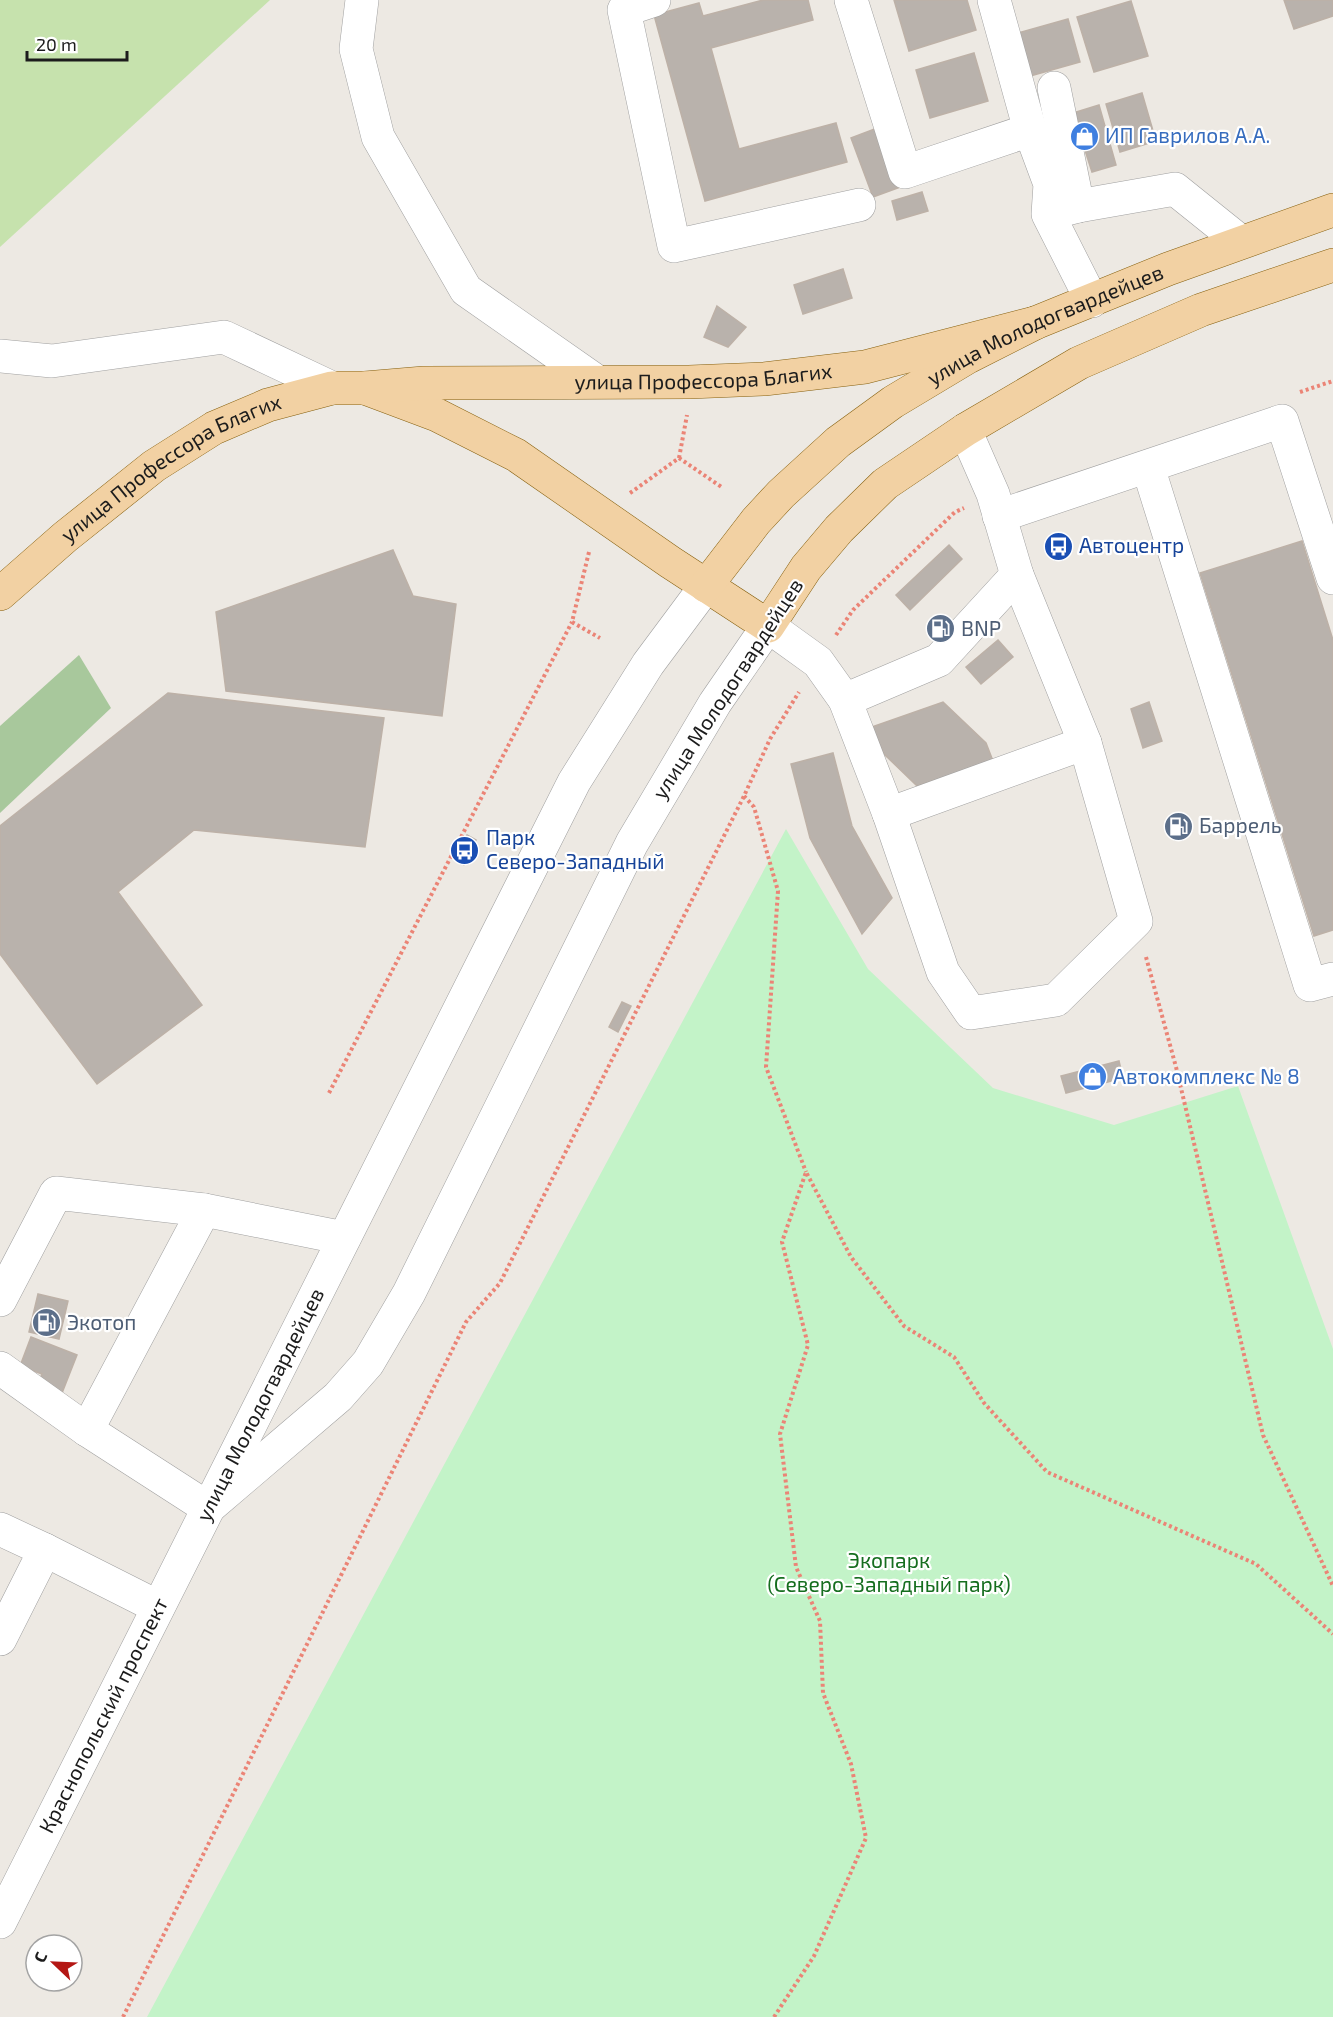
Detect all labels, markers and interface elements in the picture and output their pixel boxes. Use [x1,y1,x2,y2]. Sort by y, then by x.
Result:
scale bar [27,24,128,62]
text: 20 m [36,33,77,55]
shop icon: ИП Гаврилов А.А. [1068,120,1100,152]
place label: ИП Гаврилов А.А. [1105,122,1270,147]
street label: улица Молодогвардейцев [922,258,1166,391]
street label: улица Профессора Благих [574,357,833,394]
street label: улица Профессора Благих [55,388,283,547]
bus stop icon: Автоцентр [1042,530,1074,562]
place label: Автоцентр [1079,532,1184,557]
street label: улица Молодогвардейцев [646,573,808,804]
fuel station icon: BNP [924,613,956,645]
place label: BNP [961,615,1001,640]
fuel station icon: Баррель [1162,810,1194,842]
place label: Баррель [1199,812,1282,837]
place label: Парк Северо-Западный [486,824,665,873]
bus stop icon: Парк Северо-Западный [449,834,481,866]
shop icon: Автокомплекс № 8 [1076,1061,1108,1093]
place label: Автокомплекс № 8 [1113,1063,1300,1088]
street label: улица Молодогвардейцев [190,1283,328,1525]
fuel station icon: Экотоп [30,1307,62,1339]
place label: Экотоп [67,1309,136,1334]
park label: Экопарк (Северо-Западный парк) [767,1547,1011,1596]
street label: Краснопольский проспект [33,1593,172,1837]
north arrow [24,1933,84,1993]
text: С [29,1949,50,1965]

